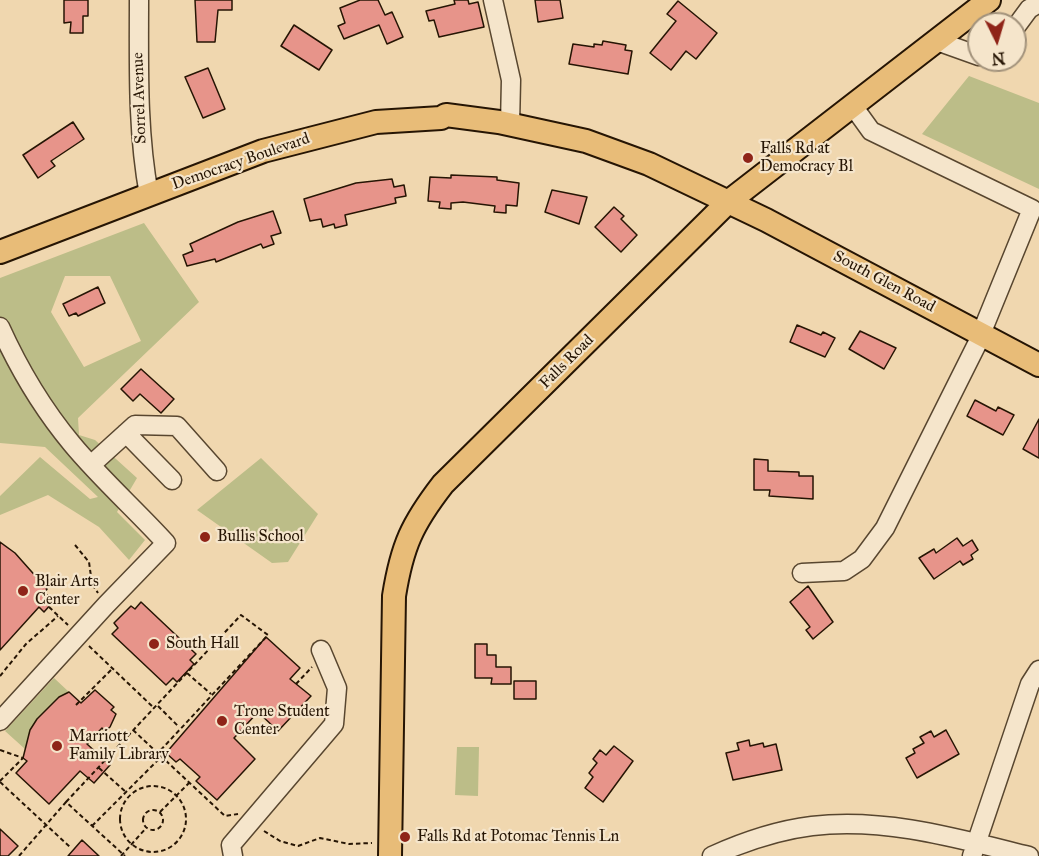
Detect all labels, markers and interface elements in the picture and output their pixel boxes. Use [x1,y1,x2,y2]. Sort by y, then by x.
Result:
north arrow [967,12,1027,72]
text: N [991,48,1006,68]
street label: Sorrel Avenue [129,52,151,144]
street label: Democracy Boulevard [170,129,312,195]
place label: Falls Rd at Democracy Bl [760,139,853,177]
marker: Falls Rd at Democracy Bl [741,151,755,165]
street label: South Glen Road [830,247,938,317]
street label: Falls Road [536,331,598,393]
place label: Bullis School [217,527,304,547]
marker: Bullis School [198,530,212,544]
place label: Blair Arts Center [35,572,99,610]
marker: Blair Arts Center [16,584,30,598]
place label: South Hall [166,634,239,654]
marker: South Hall [147,637,161,651]
place label: Trone Student Center [234,702,330,740]
marker: Trone Student Center [215,714,229,728]
place label: Marriott Family Library [69,727,169,765]
marker: Marriott Family Library [50,739,64,753]
place label: Falls Rd at Potomac Tennis Ln [417,827,619,847]
marker: Falls Rd at Potomac Tennis Ln [398,830,412,844]

